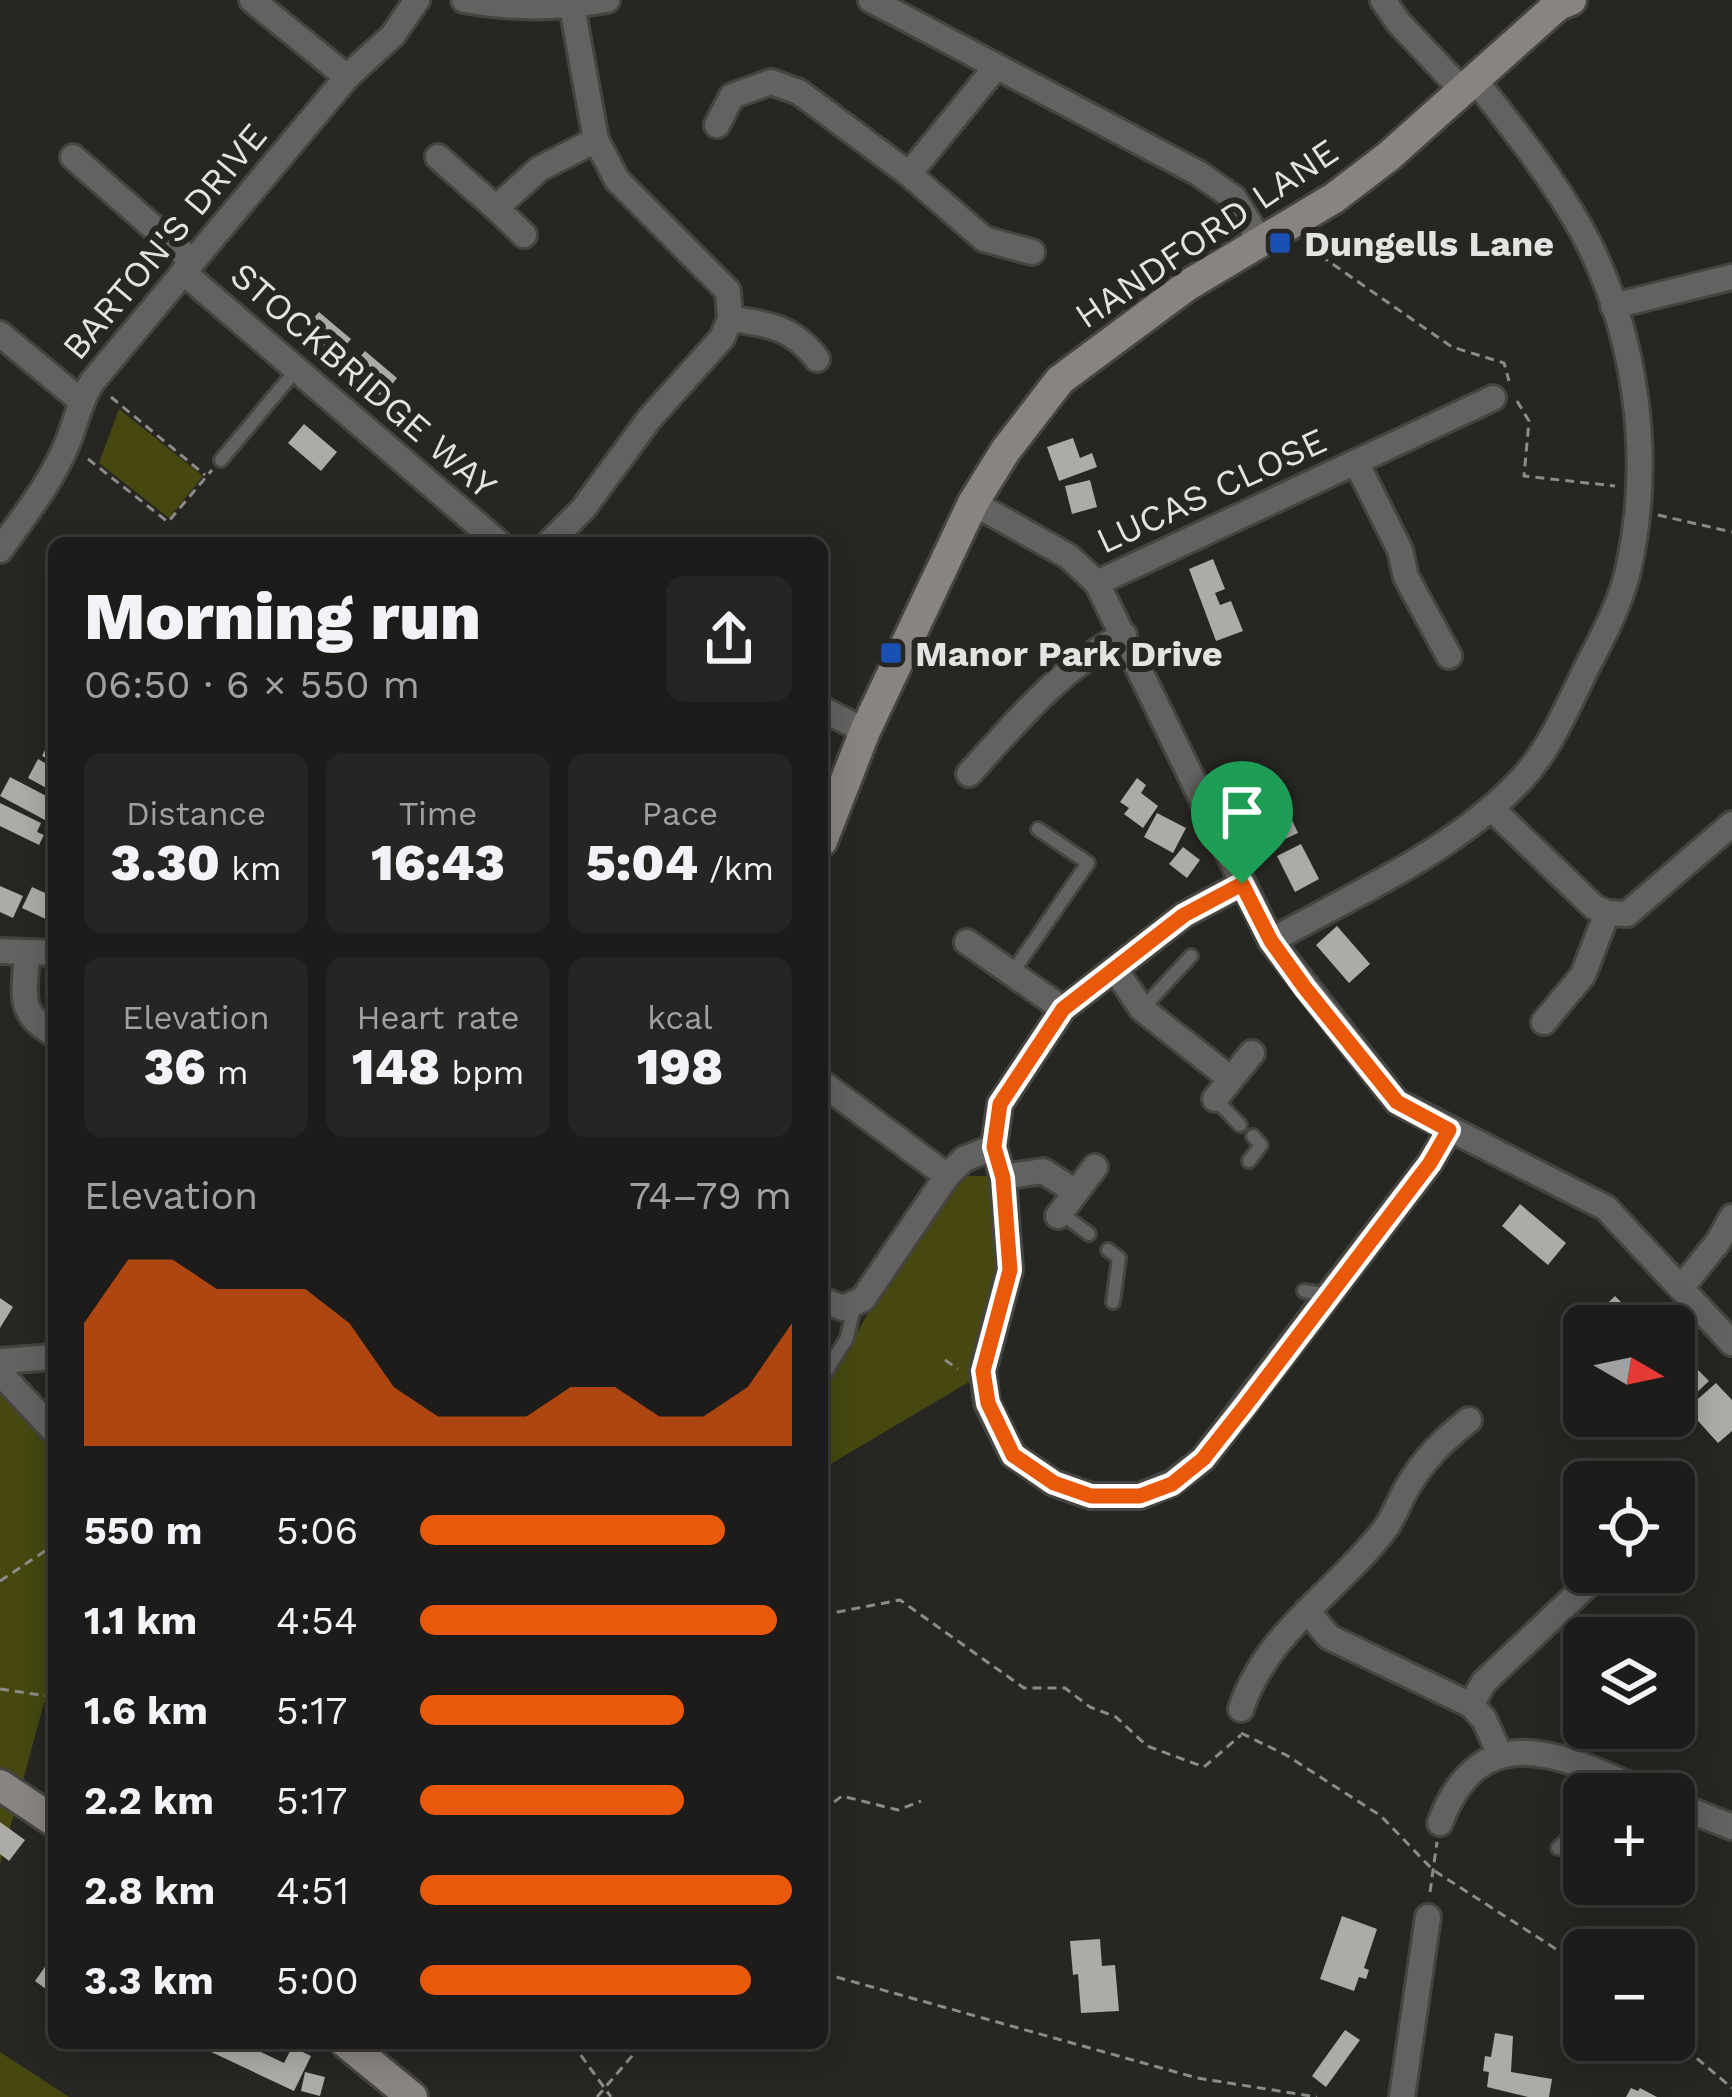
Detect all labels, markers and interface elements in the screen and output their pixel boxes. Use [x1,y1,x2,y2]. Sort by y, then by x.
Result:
street label: BARTON'S DRIVE [54,115,276,368]
street label: HANDFORD LANE [1067,130,1346,337]
place label: Dungells Lane [1304,223,1554,265]
marker: Dungells Lane [1267,230,1293,256]
street label: STOCKBRIDGE WAY [222,254,505,508]
street label: LUCAS CLOSE [1090,419,1333,562]
button: share [666,576,792,702]
text: Morning run [84,578,481,655]
place label: Manor Park Drive [915,633,1223,675]
marker: Manor Park Drive [878,640,904,666]
text: 06:50 · 6 × 550 m [84,662,420,707]
pin [1191,761,1293,884]
icon: arrive [1209,779,1275,845]
text: Distance [126,794,266,833]
text: Time [399,794,477,833]
text: Pace [642,794,718,833]
text: 3.30 [111,833,220,892]
text: 16:43 [371,833,505,892]
text: 5:04 [586,833,698,892]
text: km [220,849,281,888]
text: /km [698,849,774,888]
text: Elevation [122,998,270,1037]
text: Heart rate [356,998,520,1037]
text: kcal [647,998,713,1037]
text: 36 [144,1037,206,1096]
text: 148 [352,1037,440,1096]
text: 198 [637,1037,723,1096]
text: m [206,1053,248,1092]
text: bpm [440,1053,524,1092]
text: Elevation [84,1173,258,1218]
text: 74–79 m [629,1173,792,1218]
north arrow [1563,1305,1695,1437]
map controls [1563,1305,1695,2061]
button: locate [1563,1461,1695,1593]
text: 550 m [84,1508,202,1553]
text: 5:06 [276,1508,358,1553]
text: 1.1 km [84,1598,197,1643]
text: 4:54 [276,1598,358,1643]
button: layers [1563,1617,1695,1749]
text: 1.6 km [84,1688,208,1733]
text: 5:17 [276,1688,347,1733]
button: + [1563,1773,1695,1905]
text: 2.2 km [84,1778,214,1823]
text: 5:17 [276,1778,347,1823]
text: 2.8 km [84,1868,215,1913]
text: 4:51 [276,1868,349,1913]
button: − [1563,1929,1695,2061]
text: 3.3 km [84,1958,214,2003]
text: 5:00 [276,1958,359,2003]

